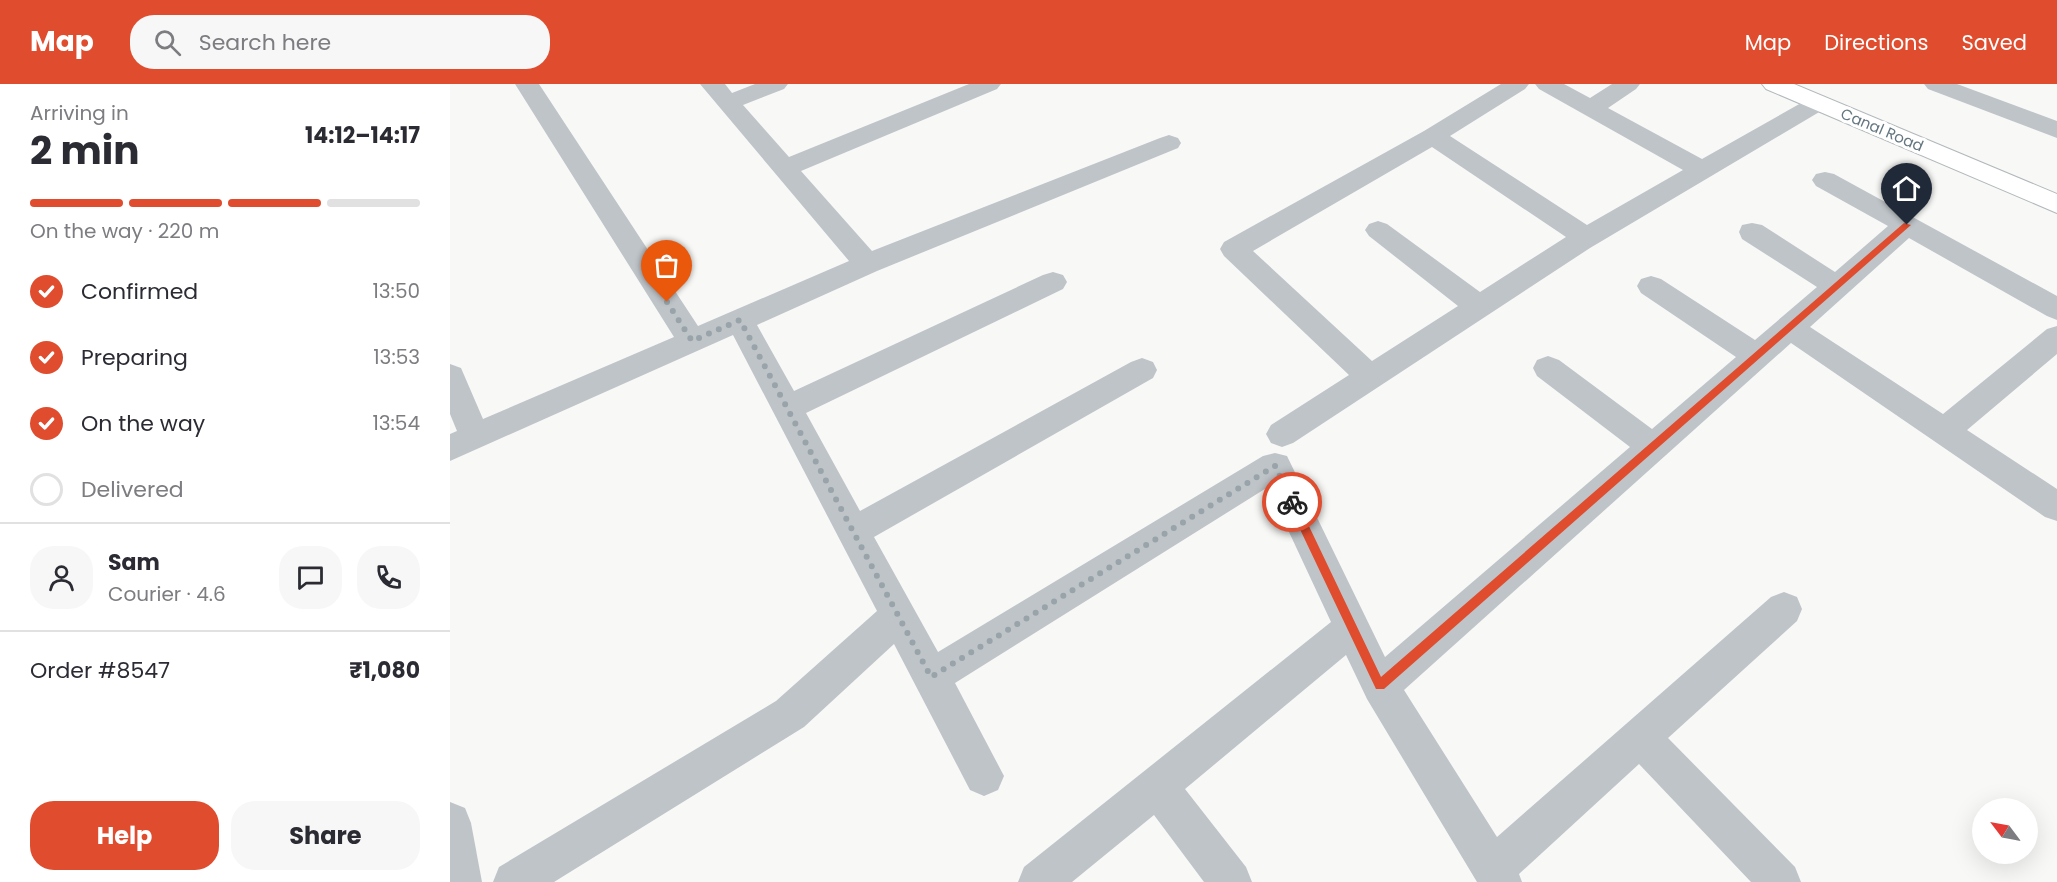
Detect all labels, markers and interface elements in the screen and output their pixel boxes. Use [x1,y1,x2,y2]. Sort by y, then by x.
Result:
search box [130,15,550,69]
text: Map [30,22,94,61]
icon: search [151,26,184,59]
text: Search here [199,27,331,58]
text: Map [1745,28,1791,57]
text: Directions [1824,28,1928,57]
text: Saved [1961,28,2027,57]
text: Arriving in [30,99,129,127]
street label: Canal Road [1838,103,1927,156]
text: 14:12–14:17 [305,120,420,151]
text: 2 min [30,123,140,178]
pin [1881,163,1932,225]
icon: home [1890,172,1923,205]
text: On the way · 220 m [30,217,219,245]
pin [641,240,692,302]
icon: bag [650,249,683,282]
icon: check [30,275,63,308]
text: Confirmed [81,276,198,307]
text: 13:50 [372,277,420,305]
icon: check [30,341,63,374]
text: Preparing [81,342,188,373]
text: 13:53 [373,343,420,371]
icon: check [30,407,63,440]
text: On the way [81,408,205,439]
text: 13:54 [372,409,420,437]
courier [1262,472,1322,532]
text: Delivered [81,474,184,505]
icon: bike [1276,486,1309,519]
button: person [30,546,93,609]
button: chat [279,546,342,609]
button: phone [357,546,420,609]
text: Sam [108,547,160,578]
text: Courier · 4.6 [108,580,226,608]
text: Order #8547 [30,655,170,686]
text: ₹1,080 [349,655,420,686]
north arrow [1972,798,2038,864]
map controls [1972,798,2038,864]
button: Help [30,801,219,870]
button: Share [231,801,420,870]

